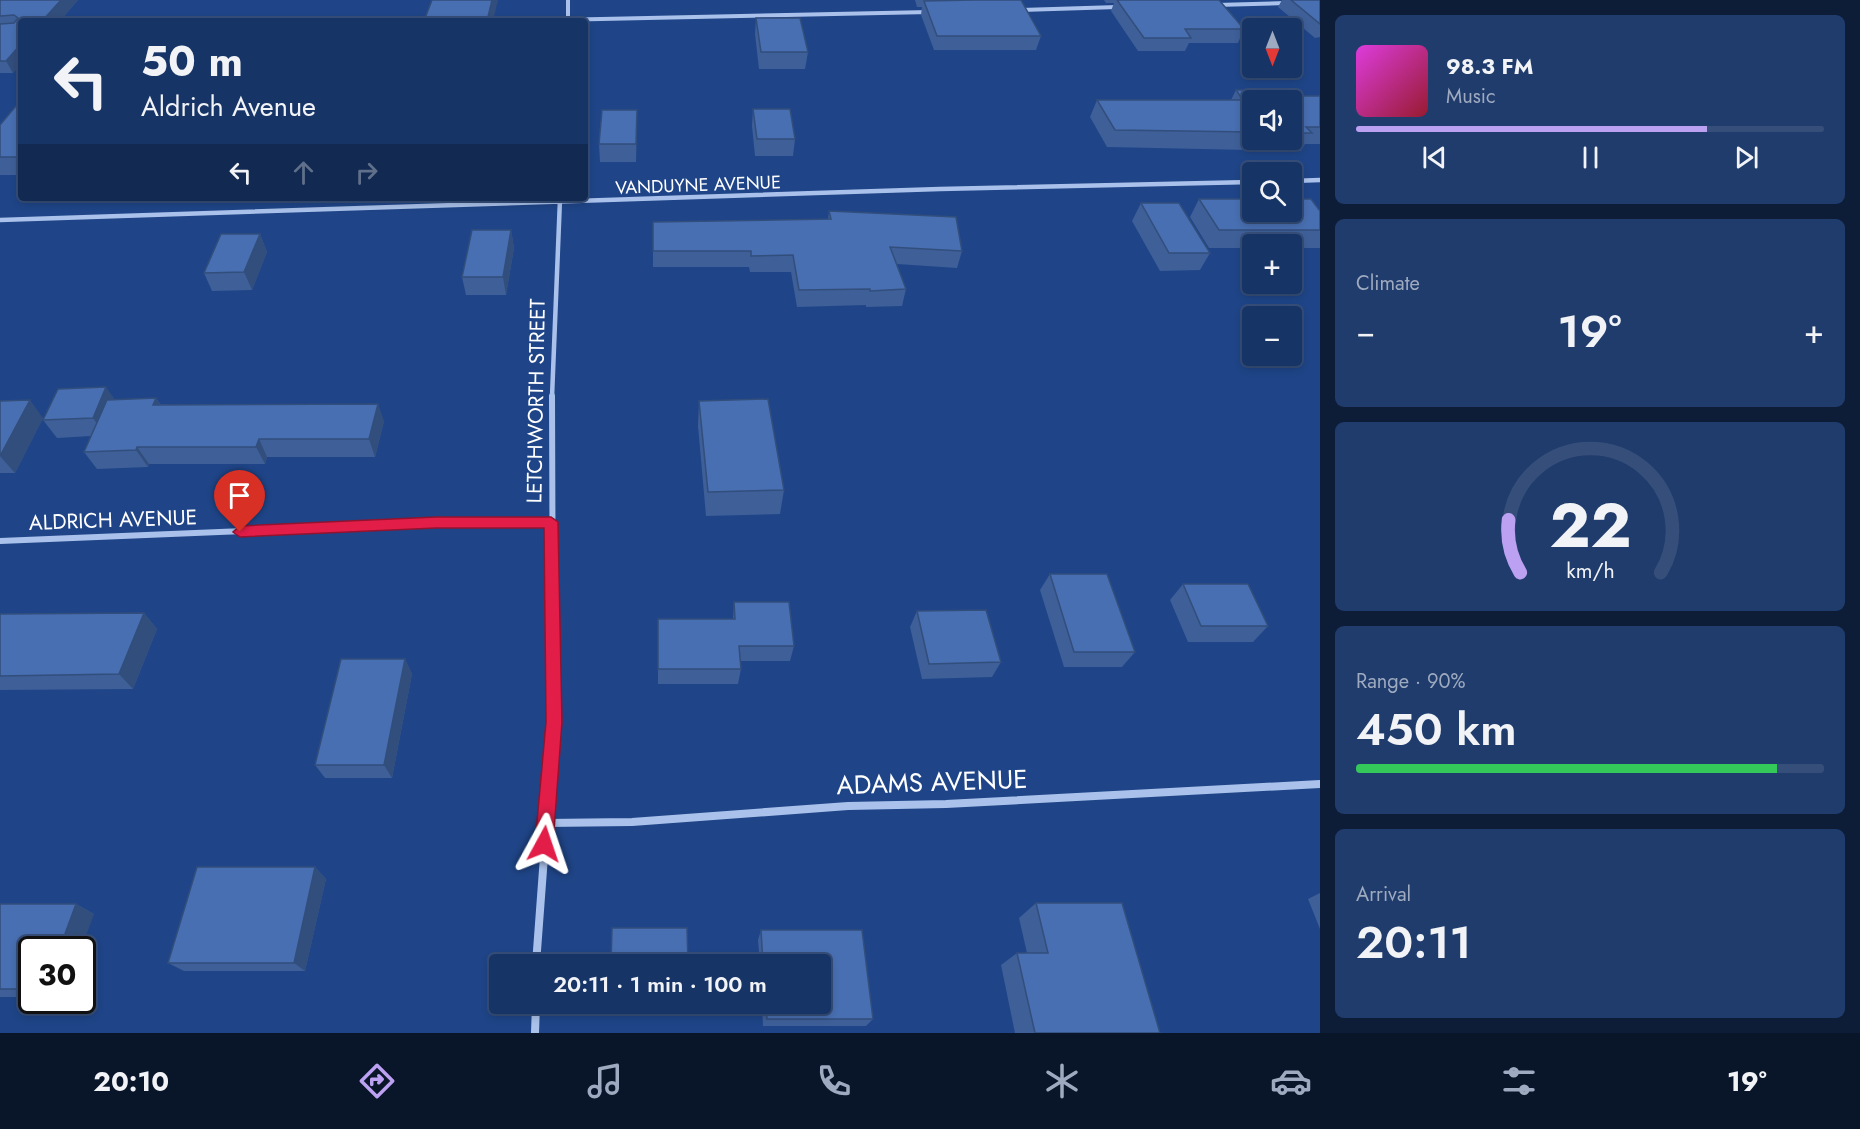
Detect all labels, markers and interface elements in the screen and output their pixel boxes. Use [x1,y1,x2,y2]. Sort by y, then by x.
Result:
north arrow [1242,18,1302,78]
map controls [1242,18,1302,366]
text: 50 m [141,31,243,92]
icon: left [42,42,120,120]
text: 98.3 FM [1446,50,1533,82]
text: Music [1446,82,1496,111]
text: Aldrich Avenue [141,87,316,126]
button: sound [1242,90,1302,150]
icon: previous [1418,141,1451,174]
icon: pause [1574,141,1607,174]
icon: next [1730,141,1763,174]
icon: left [224,156,257,189]
icon: ahead [287,156,320,189]
icon: right [350,156,383,189]
button: search [1242,162,1302,222]
street label: VANDUYNE AVENUE [615,169,781,201]
button: + [1242,234,1302,294]
text: Climate [1356,269,1420,298]
street label: LETCHWORTH STREET [519,298,553,504]
text: 19° [1558,299,1622,364]
button: − [1242,306,1302,366]
text: − [1356,308,1375,355]
text: + [1804,308,1824,355]
pin [214,470,265,532]
icon: arrive [223,479,256,512]
text: 22 [1549,481,1631,571]
street label: ALDRICH AVENUE [28,502,198,538]
text: km/h [1566,556,1614,587]
text: Range · 90% [1356,667,1466,696]
text: 450 km [1356,697,1517,762]
street label: ADAMS AVENUE [836,760,1028,804]
position arrow [512,812,576,876]
text: Arrival [1356,880,1411,909]
text: 20:11 [1356,910,1472,975]
speed limit sign: 30 [18,936,96,1014]
text: 20:11 · 1 min · 100 m [553,968,767,1000]
icon: directions [356,1060,398,1102]
icon: music [584,1060,626,1102]
icon: phone [813,1060,855,1102]
icon: climate [1041,1060,1083,1102]
icon: car [1270,1060,1312,1102]
icon: filters [1498,1060,1540,1102]
text: 20:10 [93,1062,169,1101]
text: 19° [1727,1062,1767,1101]

